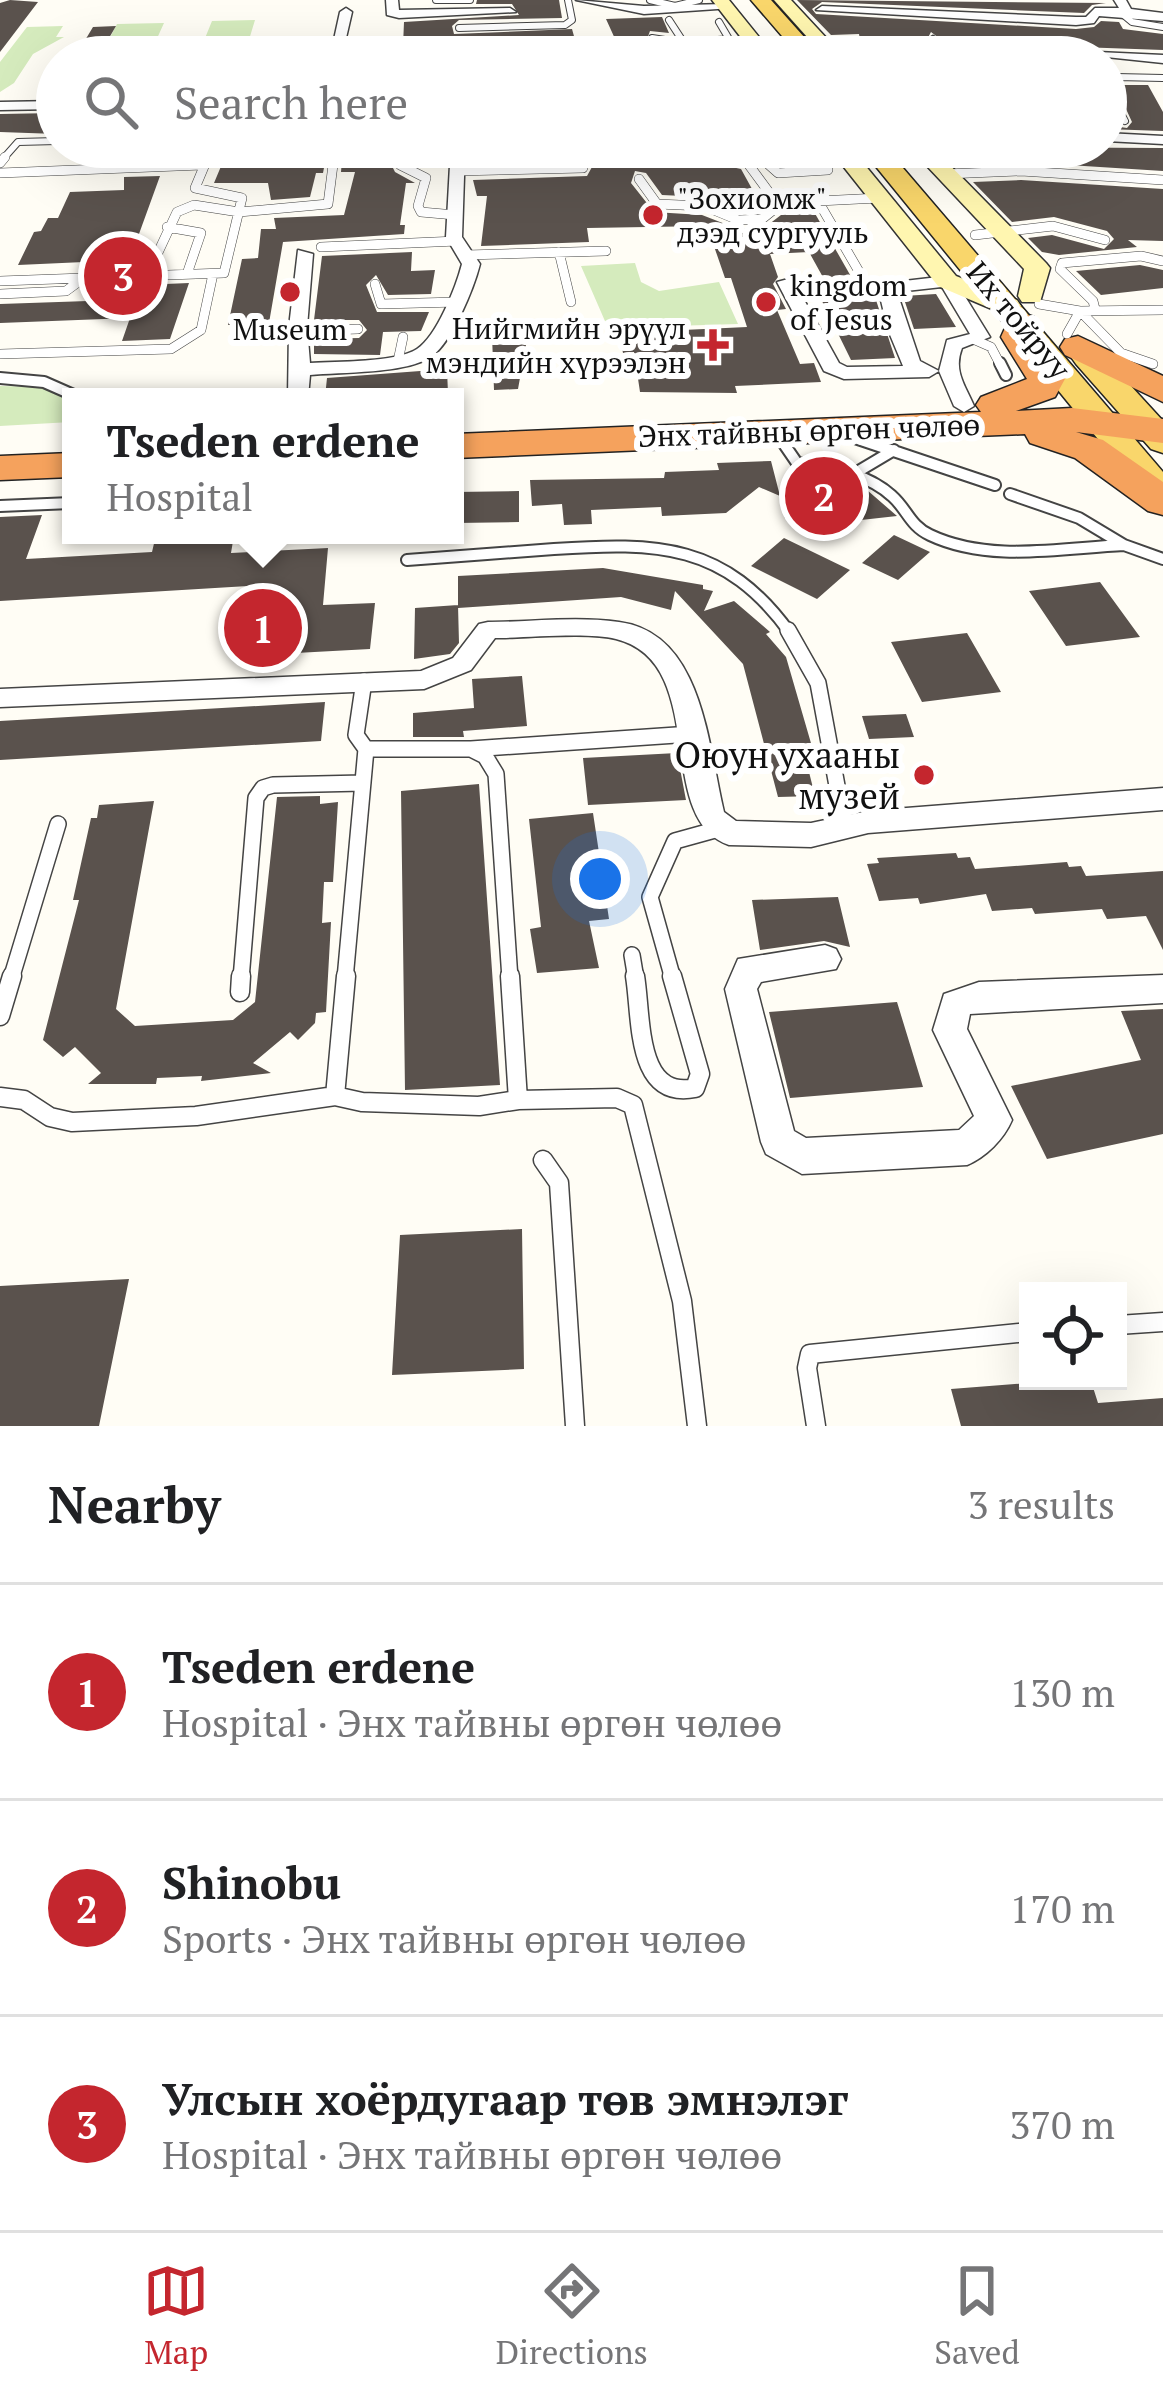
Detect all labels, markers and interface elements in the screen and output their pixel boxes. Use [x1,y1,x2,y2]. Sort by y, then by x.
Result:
search box [36,36,1127,168]
icon: search [78,69,144,135]
text: Search here [174,72,408,132]
place label: "Зохиомж" дээд сургууль [677,178,868,252]
marker: "Зохиомж" дээд сургууль [640,202,666,228]
pin: 3 [84,231,162,321]
street label: Их тойруу [958,253,1080,388]
place label: kingdom of Jesus [790,265,907,339]
marker: Museum [277,279,303,305]
marker: kingdom of Jesus [753,289,779,315]
place label: Нийгмийн эрүүл мэндийн хүрээлэн [425,308,686,382]
place label: Museum [233,309,347,349]
marker: Нийгмийн эрүүл мэндийн хүрээлэн [697,329,729,361]
popup [62,388,464,544]
street label: Энх тайвны өргөн чөлөө [637,404,981,456]
text: Tseden erdene [106,410,420,470]
pin: 2 [785,451,863,541]
text: Hospital [106,470,253,522]
pin: 1 [224,583,302,673]
place label: Оюун ухааны музей [674,731,900,819]
marker: Оюун ухааны музей [911,762,937,788]
your location [570,849,630,909]
map controls [1019,1282,1127,1390]
button: locate [1019,1282,1127,1390]
text: Nearby [48,1470,221,1538]
text: 3 results [968,1478,1115,1530]
text: Tseden erdene [162,1636,475,1696]
text: 1 [76,1666,98,1718]
text: 130 m [1010,1666,1115,1718]
text: Hospital · Энх тайвны өргөн чөлөө [162,1696,782,1748]
text: Shinobu [162,1852,341,1912]
text: 2 [76,1882,98,1934]
text: 170 m [1010,1882,1115,1934]
text: Sports · Энх тайвны өргөн чөлөө [162,1912,746,1964]
text: Улсын хоёрдугаар төв эмнэлэг [162,2068,848,2128]
text: 3 [76,2098,98,2150]
text: 370 m [1010,2098,1115,2150]
text: Hospital · Энх тайвны өргөн чөлөө [162,2128,782,2180]
tab: Map [143,2258,209,2373]
tab: Directions [496,2258,648,2373]
tab: Saved [934,2258,1020,2373]

